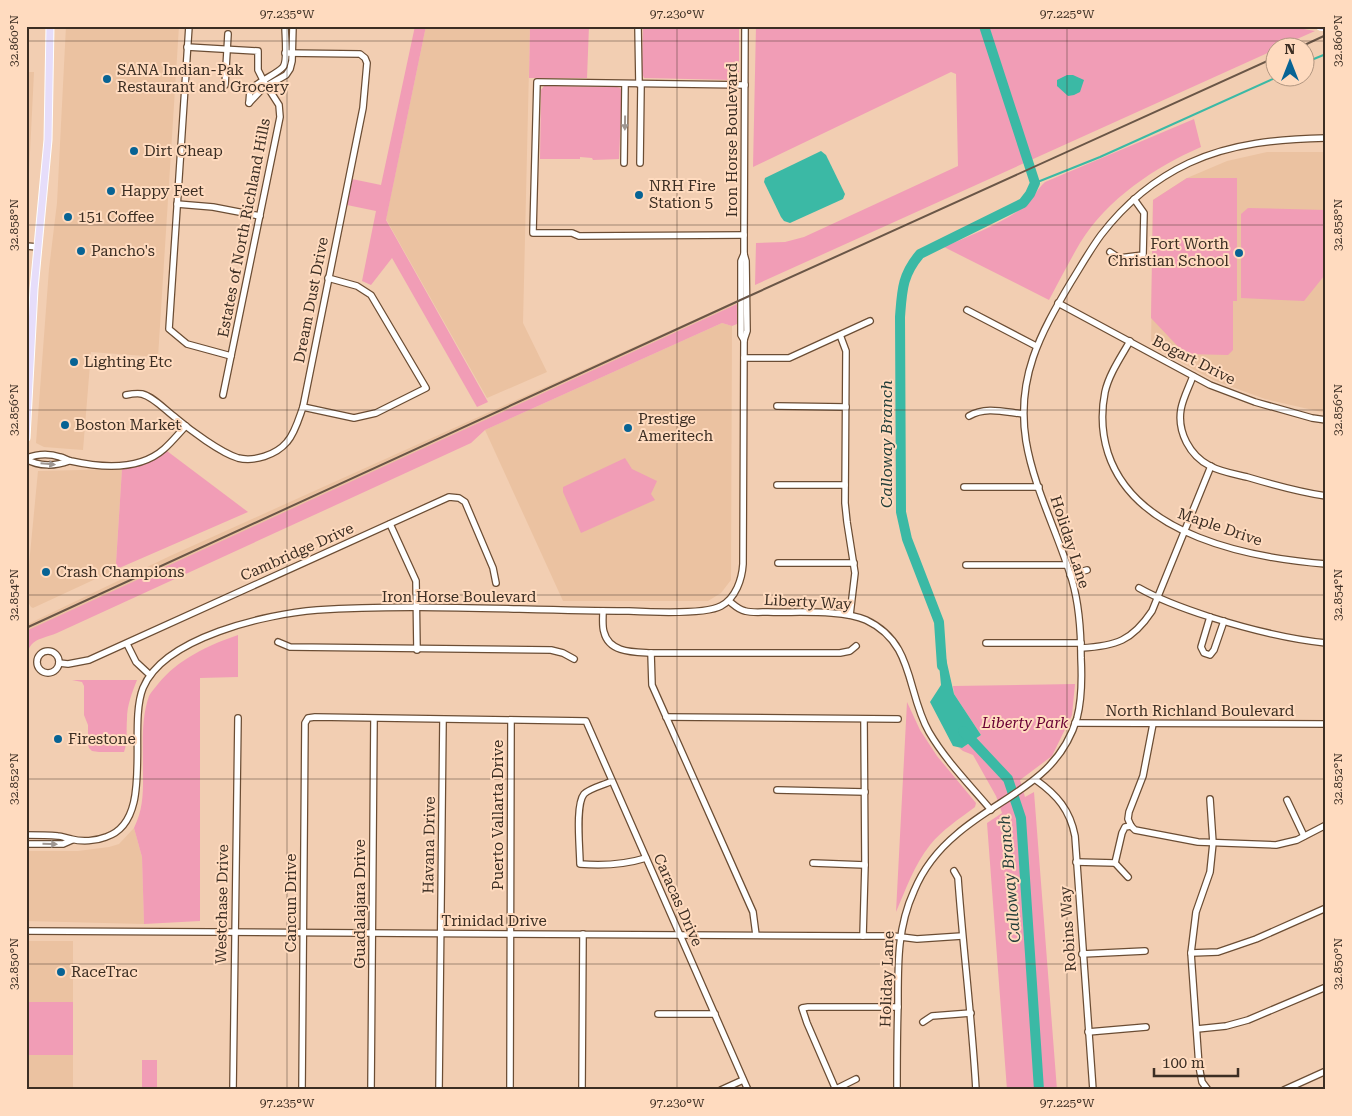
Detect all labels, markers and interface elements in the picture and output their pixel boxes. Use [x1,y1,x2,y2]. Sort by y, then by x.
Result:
text: 97.235°W [260,7,315,21]
text: 97.230°W [650,7,705,21]
text: 97.225°W [1040,7,1095,21]
text: 32.860°N [7,15,21,67]
text: 32.860°N [1331,15,1345,67]
north arrow [1264,38,1314,88]
text: N [1285,41,1296,57]
place label: SANA Indian-Pak Restaurant and Grocery [117,61,289,96]
street label: Iron Horse Boulevard [723,62,741,217]
marker: SANA Indian-Pak Restaurant and Grocery [101,73,113,85]
one-way arrow [620,116,628,132]
street label: Estates of North Richland Hills [214,117,274,339]
place label: Dirt Cheap [144,142,223,160]
marker: Dirt Cheap [128,145,140,157]
place label: NRH Fire Station 5 [649,177,716,212]
place label: Happy Feet [121,182,204,200]
marker: Happy Feet [105,185,117,197]
marker: NRH Fire Station 5 [633,189,645,201]
text: 32.858°N [7,199,21,251]
text: 32.858°N [1331,199,1345,251]
place label: 151 Coffee [78,208,154,226]
marker: 151 Coffee [62,211,74,223]
street label: Dream Dust Drive [290,235,332,365]
place label: Fort Worth Christian School [1108,235,1229,270]
place label: Pancho's [91,242,155,260]
marker: Pancho's [75,245,87,257]
marker: Fort Worth Christian School [1233,247,1245,259]
street label: Bogart Drive [1150,331,1238,389]
place label: Lighting Etc [84,353,172,371]
marker: Lighting Etc [68,356,80,368]
water label: Calloway Branch [877,380,896,508]
text: 32.856°N [7,384,21,436]
text: 32.856°N [1331,384,1345,436]
place label: Prestige Ameritech [638,410,713,445]
place label: Boston Market [75,416,181,434]
marker: Boston Market [59,419,71,431]
marker: Prestige Ameritech [622,422,634,434]
one-way arrow [40,461,56,469]
street label: Holiday Lane [1047,493,1093,591]
street label: Maple Drive [1176,504,1264,550]
street label: Cambridge Drive [238,519,356,585]
place label: Crash Champions [56,563,184,581]
marker: Crash Champions [40,566,52,578]
text: 32.854°N [7,569,21,621]
text: 32.854°N [1331,569,1345,621]
street label: Iron Horse Boulevard [382,588,537,606]
street label: Liberty Way [764,591,853,613]
street label: North Richland Boulevard [1106,702,1295,720]
park label: Liberty Park [981,714,1069,732]
place label: Firestone [68,730,136,748]
marker: Firestone [52,733,64,745]
street label: Puerto Vallarta Drive [489,740,507,890]
text: 32.852°N [7,753,21,805]
text: 32.852°N [1331,753,1345,805]
street label: Havana Drive [419,796,439,894]
water label: Calloway Branch [994,814,1025,943]
street label: Guadalajara Drive [351,839,369,969]
one-way arrow [42,840,58,848]
street label: Westchase Drive [212,844,232,964]
street label: Caracas Drive [650,851,706,949]
street label: Cancun Drive [282,854,300,952]
street label: Robins Way [1056,886,1080,972]
street label: Trinidad Drive [441,912,547,930]
street label: Holiday Lane [876,930,898,1028]
text: 32.850°N [7,938,21,990]
text: 32.850°N [1331,938,1345,990]
place label: RaceTrac [71,963,138,981]
marker: RaceTrac [55,966,67,978]
scale bar [1154,1046,1238,1078]
text: 100 m [1162,1054,1205,1072]
text: 97.235°W [260,1096,315,1110]
text: 97.230°W [650,1096,705,1110]
text: 97.225°W [1040,1096,1095,1110]

